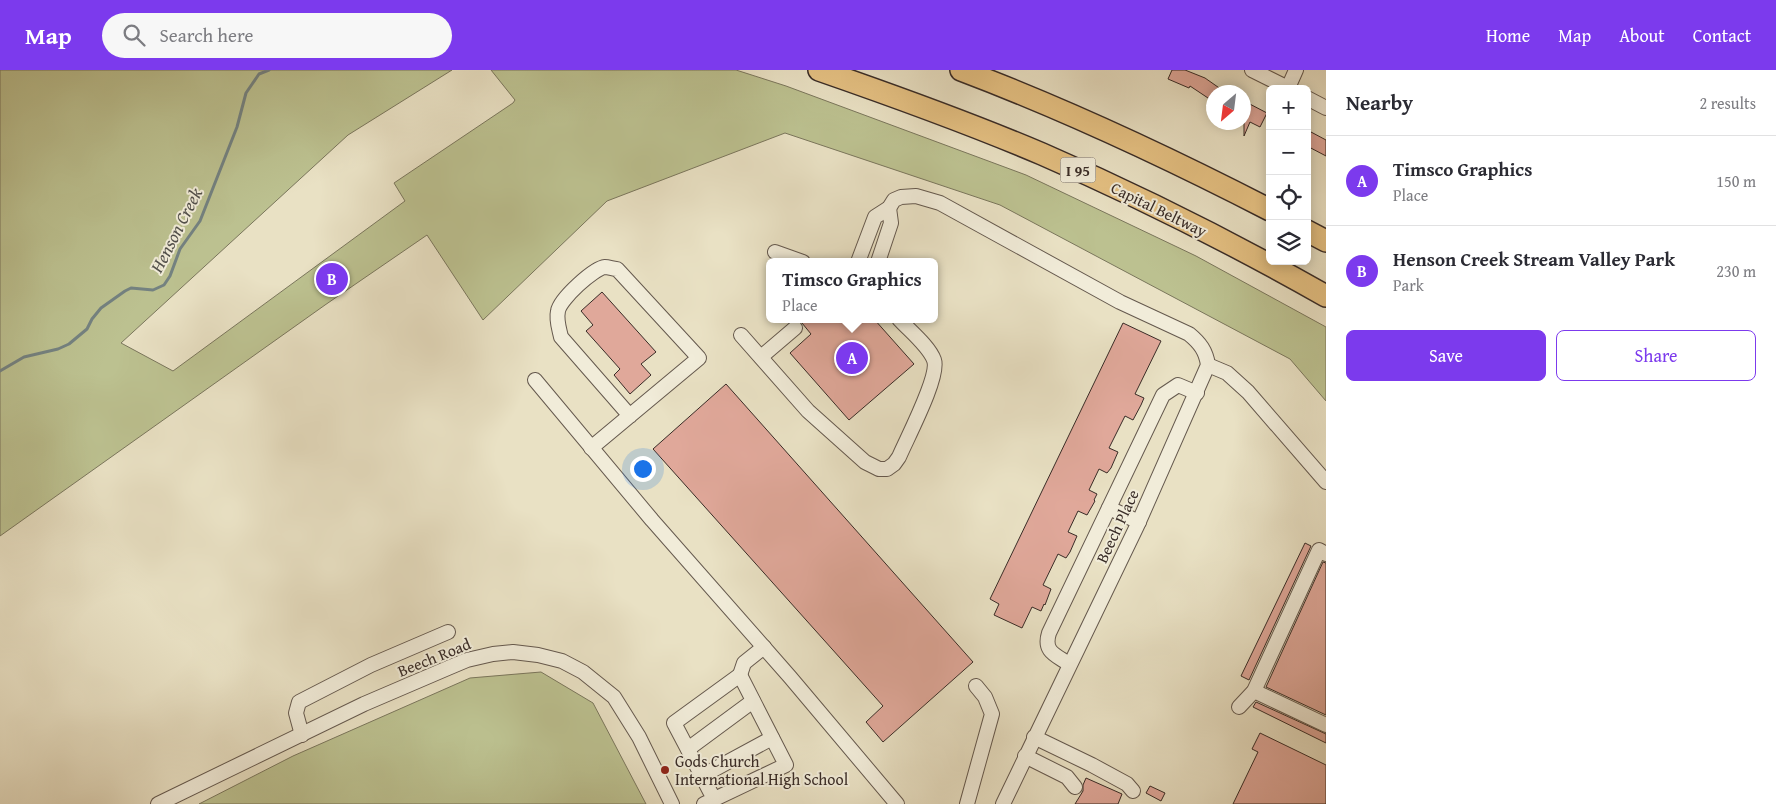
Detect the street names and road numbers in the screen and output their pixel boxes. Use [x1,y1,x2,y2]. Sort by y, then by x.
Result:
road number: I 95 [1060,158,1096,182]
street label: Capital Beltway [1107,175,1211,243]
street label: Beech Place [1089,485,1145,567]
street label: Beech Road [394,631,475,683]

